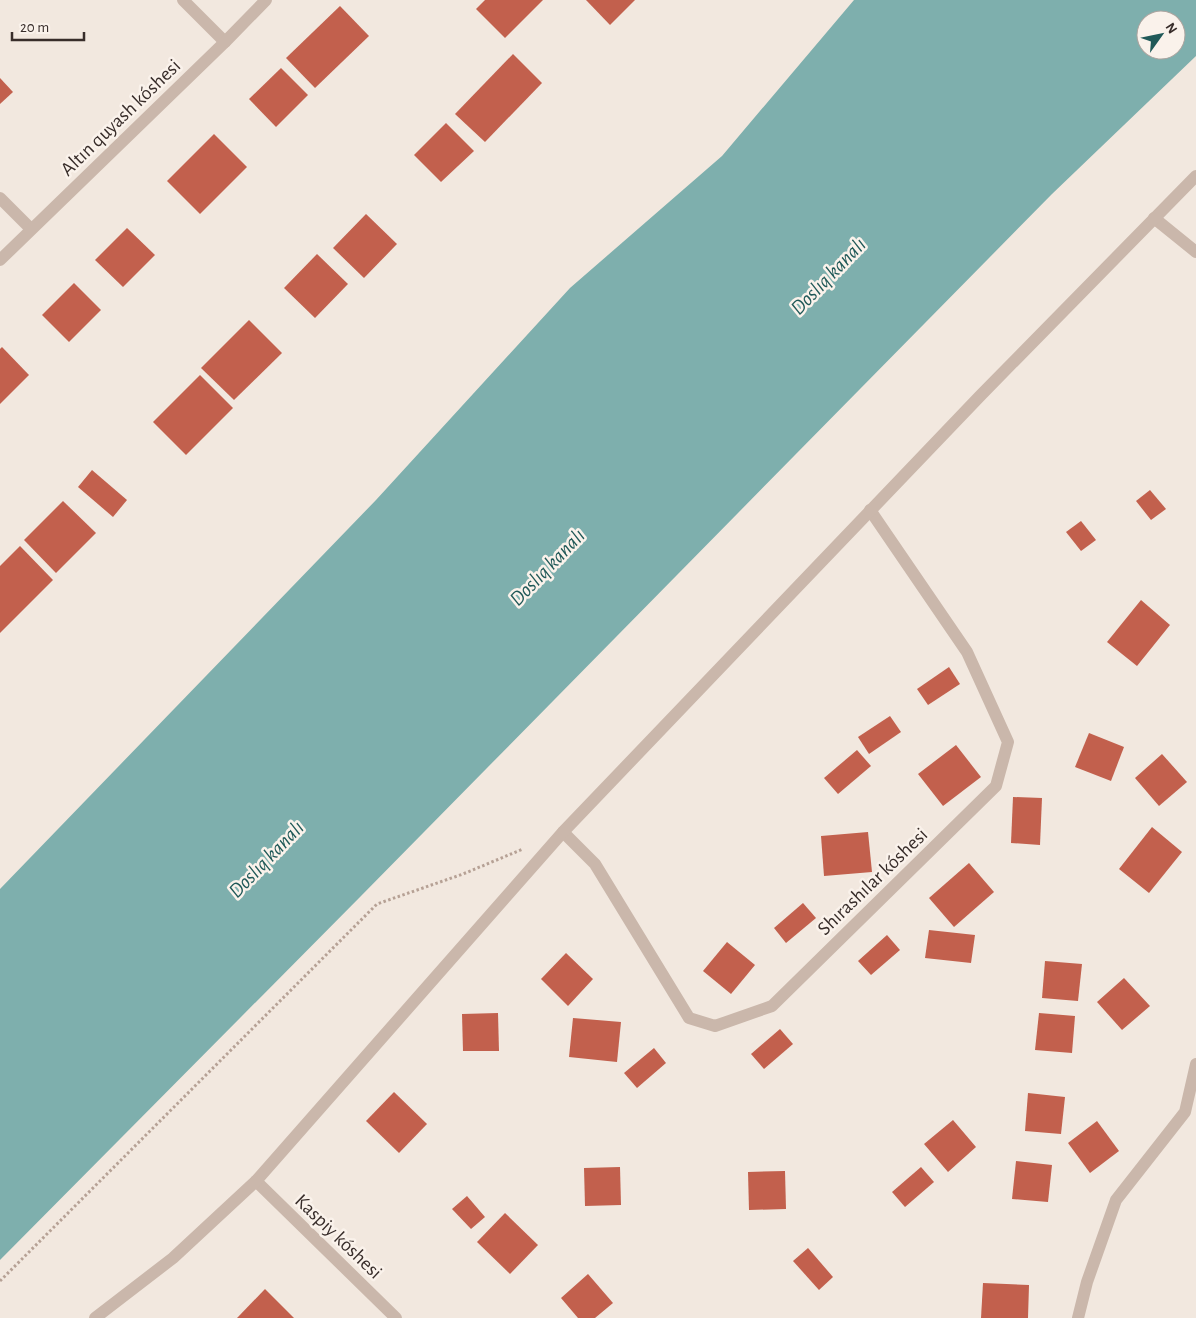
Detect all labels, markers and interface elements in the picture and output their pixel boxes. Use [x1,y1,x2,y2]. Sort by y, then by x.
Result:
scale bar [12,10,85,42]
north arrow [1136,10,1186,60]
text: 20 m [20,20,49,35]
text: N [1163,21,1180,36]
street label: Altın quyash kóshesi [57,56,184,180]
water label: Doslıq kanalı [787,234,870,319]
water label: Doslıq kanalı [506,525,589,610]
water label: Doslıq kanalı [225,817,308,902]
street label: Shırashılar kóshesi [814,824,932,939]
street label: Kaspiy kóshesi [291,1191,386,1283]

